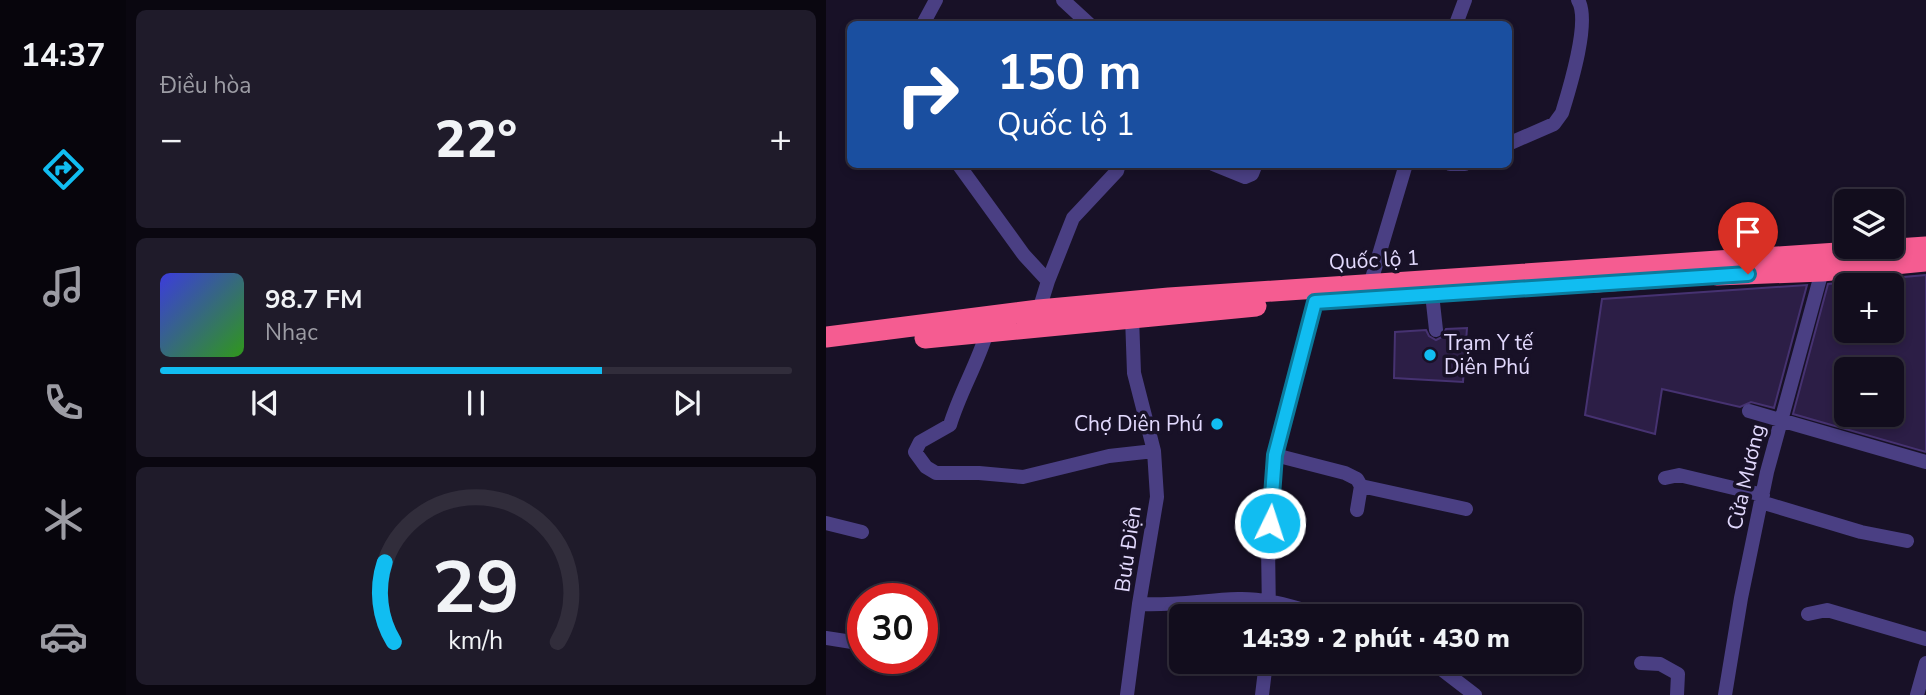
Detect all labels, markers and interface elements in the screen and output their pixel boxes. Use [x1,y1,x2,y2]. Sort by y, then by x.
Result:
text: 14:37 [21,34,105,77]
text: 150 m [997,39,1141,106]
icon: right [882,49,973,140]
text: Điều hòa [160,70,252,101]
text: Quốc lộ 1 [997,103,1135,146]
text: 22° [435,104,517,175]
text: − [160,114,183,165]
text: + [769,114,792,165]
icon: directions [39,145,88,194]
map controls [1834,189,1904,427]
button: layers [1834,189,1904,259]
pin [1718,202,1778,274]
icon: arrive [1729,213,1767,251]
street label: Quốc lộ 1 [1328,244,1420,276]
icon: music [39,262,88,311]
button: + [1834,273,1904,343]
text: 98.7 FM [265,282,362,317]
text: Nhạc [265,317,318,348]
place label: Trạm Y tế Diên Phú [1444,329,1534,381]
marker: Trạm Y tế Diên Phú [1422,347,1438,363]
button: − [1834,357,1904,427]
icon: phone [39,378,88,427]
icon: previous [246,384,284,422]
icon: pause [457,384,495,422]
icon: next [668,384,706,422]
place label: Chợ Diên Phú [1074,410,1203,438]
marker: Chợ Diên Phú [1209,416,1225,432]
street label: Cửa Mương [1720,421,1772,533]
position arrow [1233,486,1307,560]
icon: climate [39,495,88,544]
street label: Bưu Điện [1108,504,1148,594]
text: 29 [432,538,520,638]
speed limit sign: 30 [847,583,938,674]
icon: car [39,612,88,661]
text: 14:39 · 2 phút · 430 m [1241,621,1510,656]
text: km/h [448,624,504,658]

